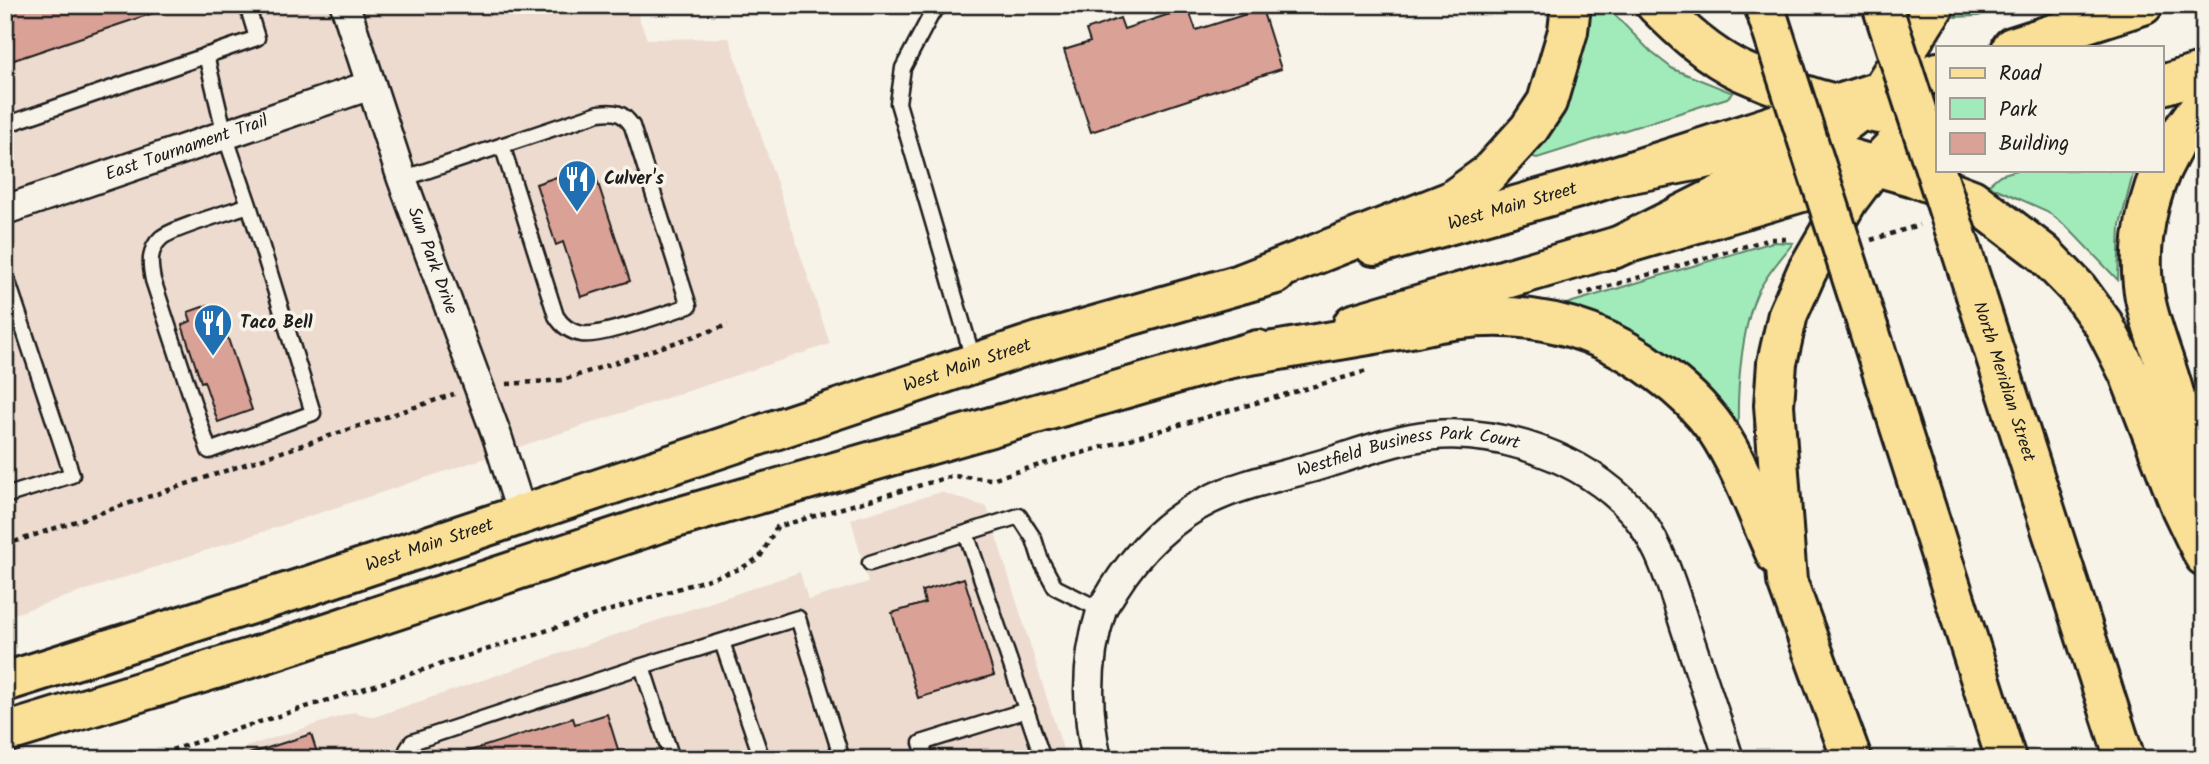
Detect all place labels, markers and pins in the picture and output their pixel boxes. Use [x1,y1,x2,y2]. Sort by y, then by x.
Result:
restaurant icon: Culver's [556,158,598,213]
place label: Culver's [604,165,664,194]
restaurant icon: Taco Bell [192,302,234,357]
place label: Taco Bell [240,309,313,338]

